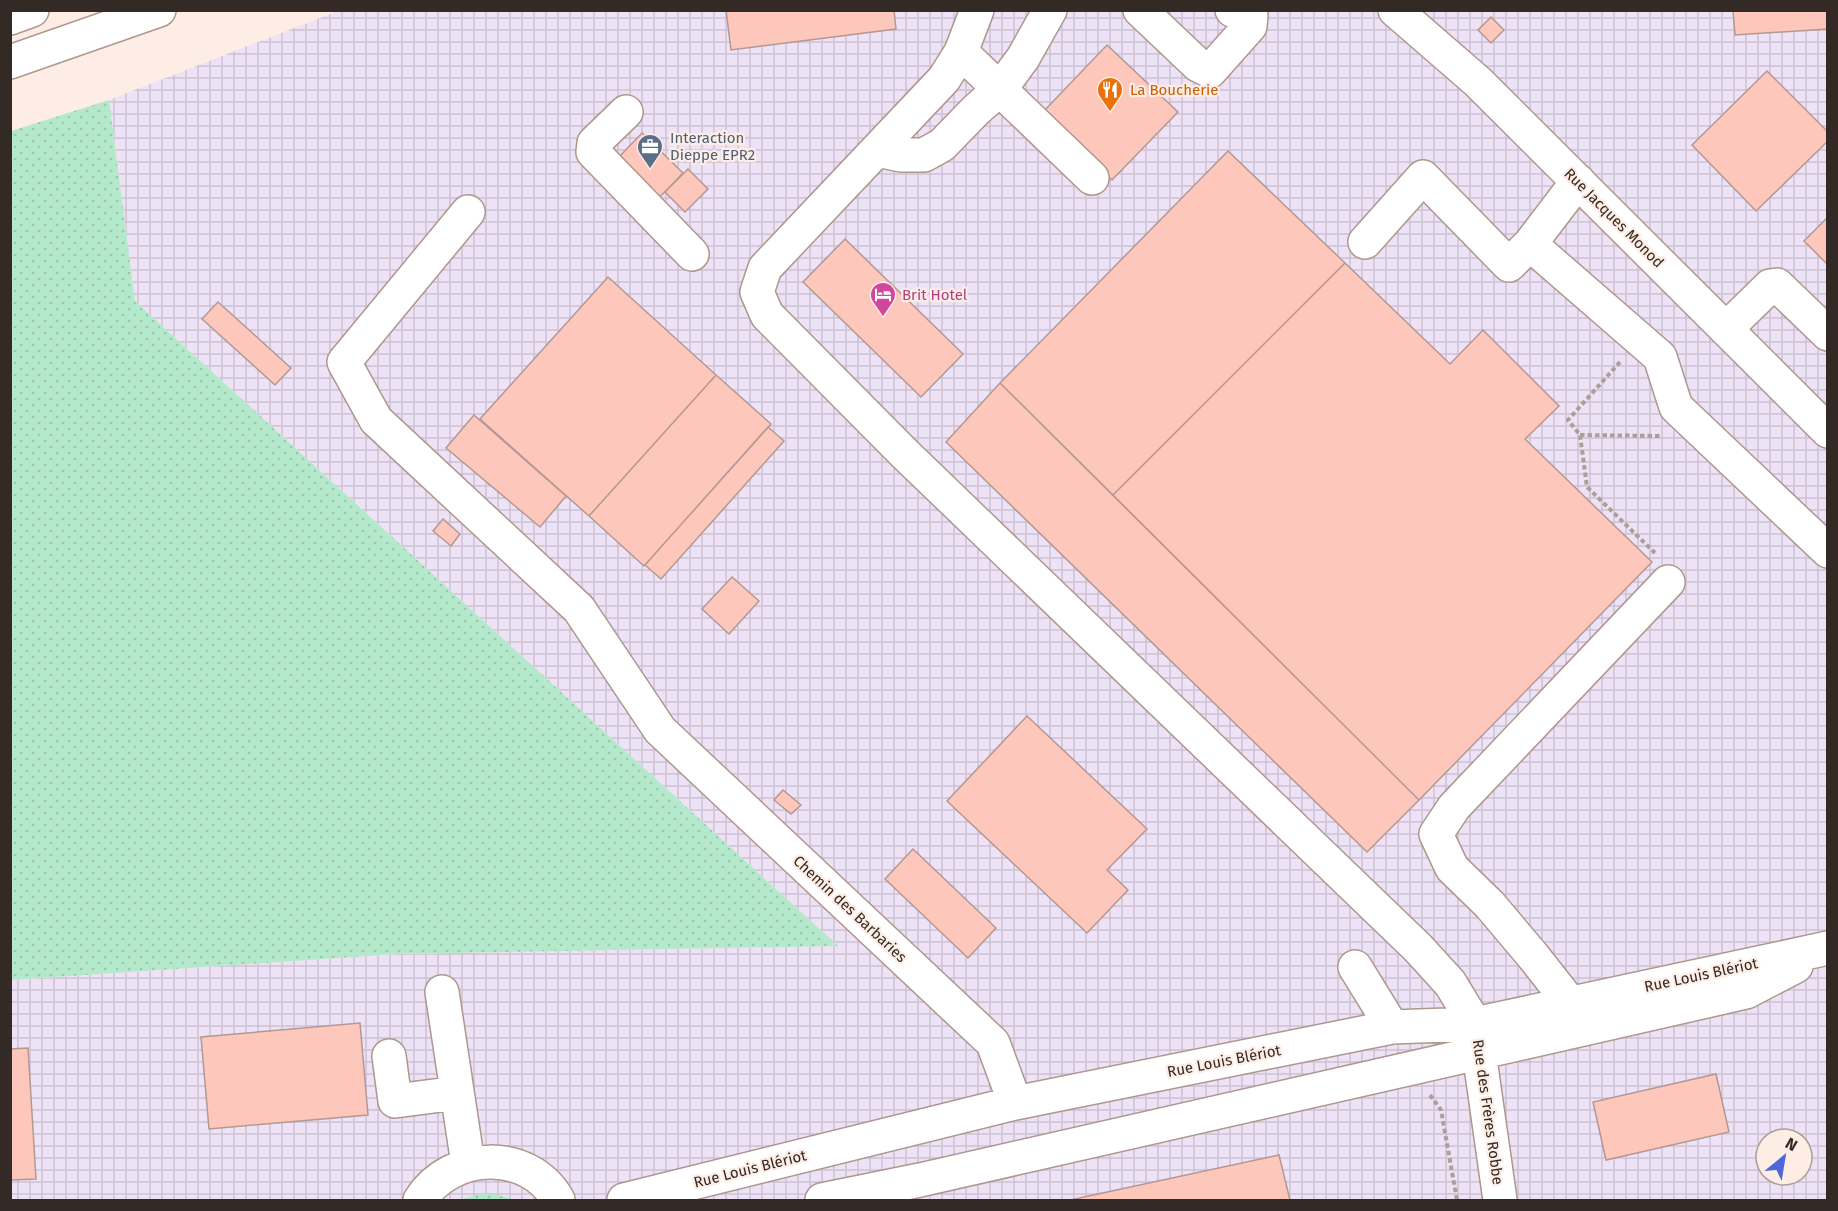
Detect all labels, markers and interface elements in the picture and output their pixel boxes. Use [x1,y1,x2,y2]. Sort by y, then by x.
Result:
restaurant icon: La Boucherie [1095,75,1125,113]
place label: La Boucherie [1130,81,1218,99]
place label: Interaction Dieppe EPR2 [670,129,755,164]
office icon: Interaction Dieppe EPR2 [635,132,665,170]
street label: Rue Jacques Monod [1560,164,1668,272]
hotel icon: Brit Hotel [868,280,898,318]
place label: Brit Hotel [902,286,968,304]
street label: Chemin des Barbaries [790,852,910,966]
street label: Rue Louis Blériot [1643,954,1760,996]
street label: Rue des Frères Robbe [1469,1038,1507,1186]
street label: Rue Louis Blériot [1166,1041,1283,1081]
north arrow [1754,1127,1814,1187]
text: N [1782,1134,1801,1155]
street label: Rue Louis Blériot [692,1146,809,1192]

